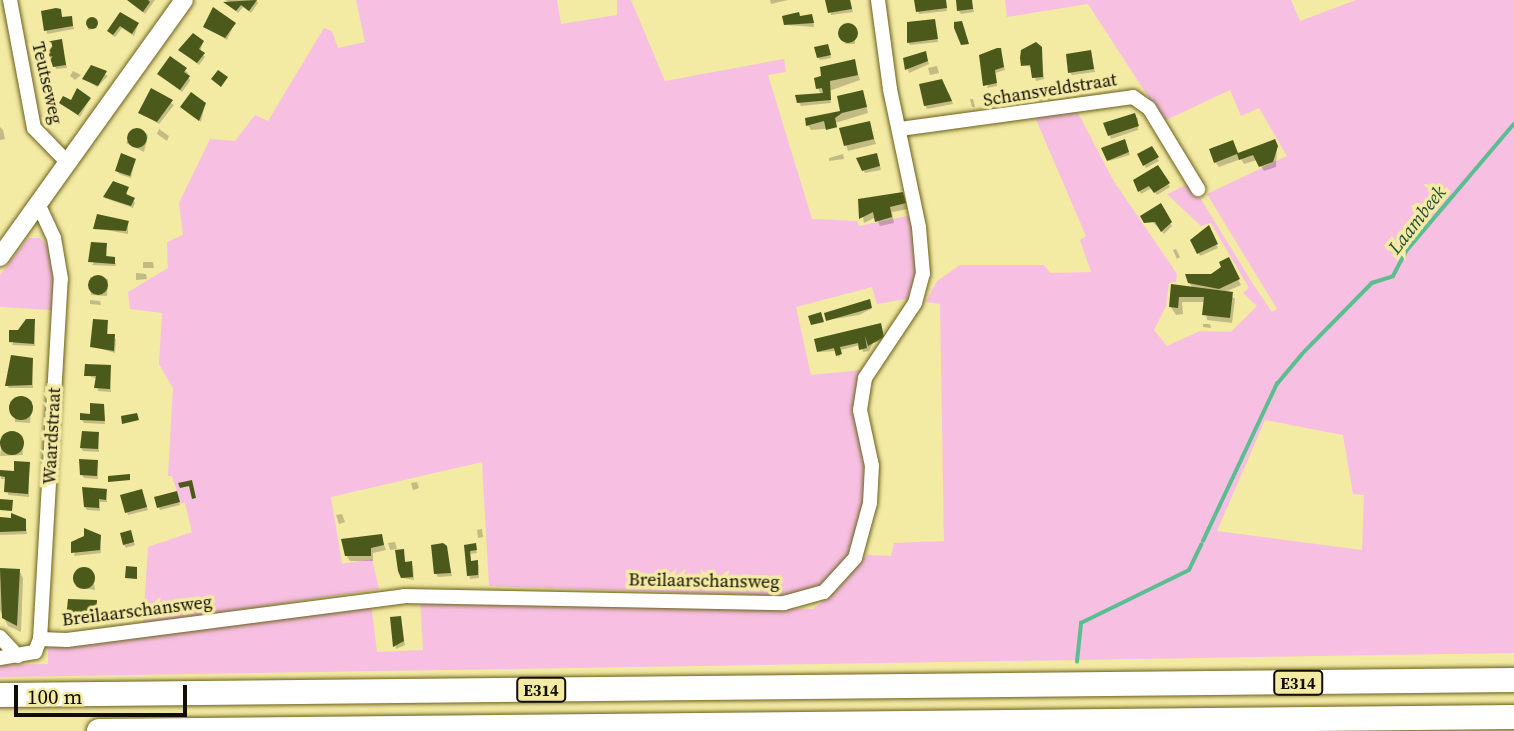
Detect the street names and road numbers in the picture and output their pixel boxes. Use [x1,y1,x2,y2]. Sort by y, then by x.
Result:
street label: Teutseweg [27,40,67,126]
street label: Schansveldstraat [982,69,1118,111]
street label: Waardstraat [39,387,65,485]
street label: Breilaarschansweg [628,569,780,593]
street label: Breilaarschansweg [61,591,213,631]
road number: E314 [1272,670,1324,696]
road number: E314 [515,678,567,702]

